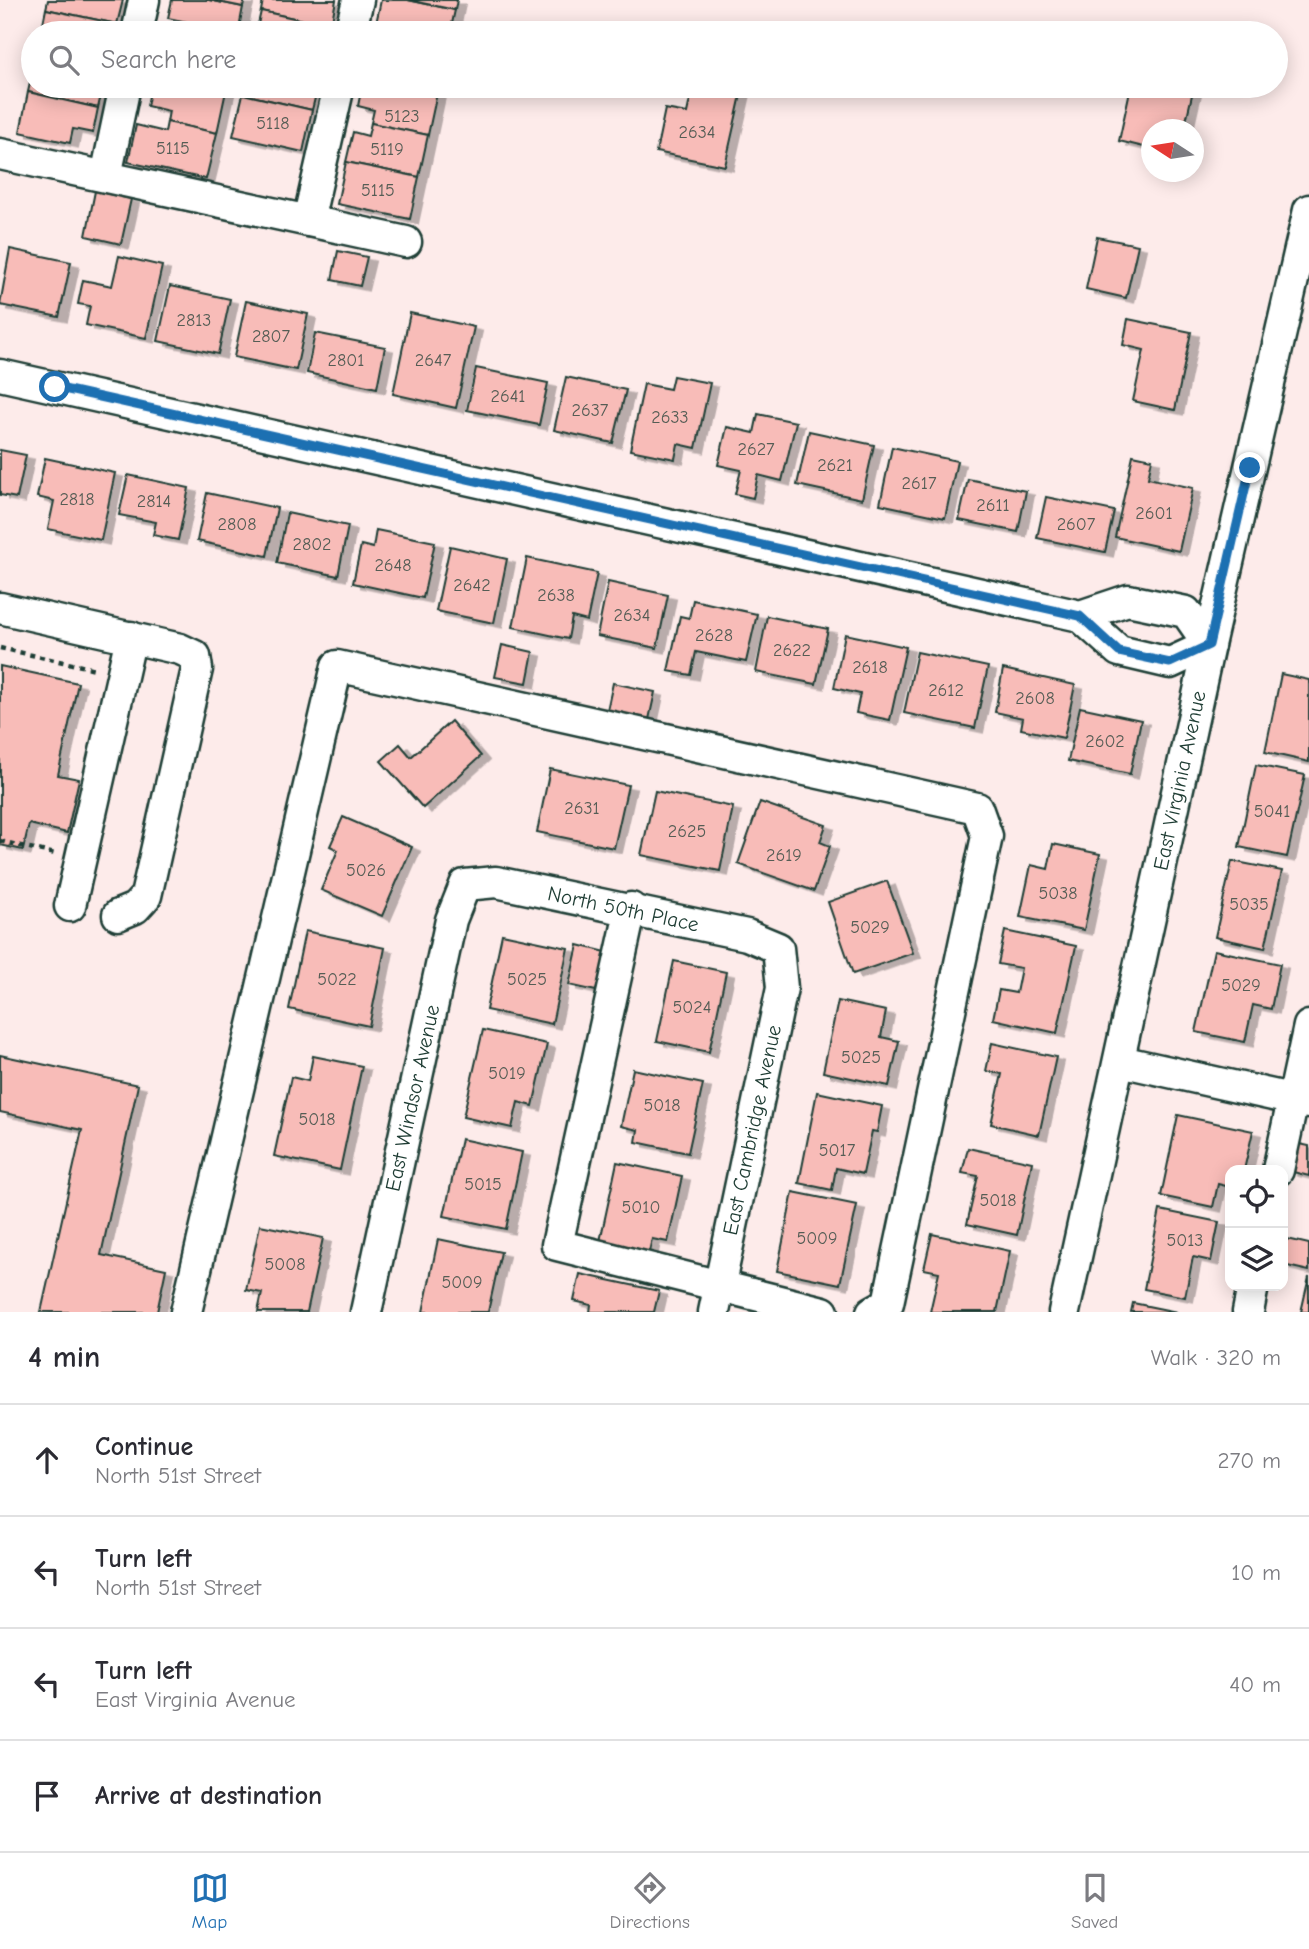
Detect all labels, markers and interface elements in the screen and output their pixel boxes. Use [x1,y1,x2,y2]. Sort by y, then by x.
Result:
search box [21,21,1288,98]
icon: search [45,41,83,79]
text: Search here [101,45,236,75]
house number: 5123 [384,106,420,127]
house number: 5118 [256,113,290,134]
north arrow [1141,119,1204,182]
house number: 2634 [679,122,716,143]
house number: 5115 [156,138,190,159]
house number: 5119 [370,139,404,160]
house number: 5115 [361,180,395,201]
house number: 2813 [177,310,211,331]
house number: 2807 [252,326,291,347]
house number: 2801 [328,350,364,371]
house number: 2647 [415,350,452,371]
route start [39,371,70,402]
house number: 2641 [490,386,526,407]
house number: 2637 [572,400,609,421]
house number: 2633 [651,407,689,428]
house number: 2627 [737,439,775,460]
route end [1234,452,1265,483]
house number: 2621 [817,455,853,476]
house number: 2617 [902,473,937,494]
house number: 2818 [59,489,95,510]
house number: 2814 [137,491,171,512]
house number: 2611 [976,495,1010,516]
house number: 2601 [1135,503,1173,524]
house number: 2808 [218,514,256,535]
house number: 2607 [1057,514,1096,535]
house number: 2802 [292,534,332,555]
house number: 2648 [374,555,412,576]
house number: 2642 [453,575,491,596]
house number: 2638 [537,585,575,606]
house number: 2634 [614,605,651,626]
house number: 2628 [695,625,733,646]
house number: 2622 [773,640,811,661]
house number: 2618 [852,657,888,678]
house number: 2612 [928,680,964,701]
house number: 2608 [1015,688,1055,709]
street label: East Virginia Avenue [1148,688,1211,872]
house number: 2602 [1085,731,1125,752]
house number: 2631 [564,798,600,819]
house number: 5041 [1254,801,1290,822]
house number: 2625 [668,821,706,842]
house number: 2619 [766,845,802,866]
house number: 5026 [346,860,386,881]
street label: North 50th Place [545,881,701,937]
house number: 5038 [1038,883,1078,904]
house number: 5035 [1229,894,1269,915]
house number: 5029 [850,917,890,938]
house number: 5022 [317,969,357,990]
house number: 5025 [507,969,547,990]
house number: 5029 [1221,975,1261,996]
house number: 5024 [673,997,711,1018]
street label: East Windsor Avenue [381,1002,444,1193]
street label: East Cambridge Avenue [718,1023,786,1237]
house number: 5025 [841,1047,881,1068]
house number: 5019 [488,1063,526,1084]
house number: 5018 [643,1095,681,1116]
house number: 5018 [298,1109,336,1130]
house number: 5017 [819,1140,856,1161]
map controls [1225,1165,1288,1291]
button: locate [1225,1165,1288,1228]
house number: 5015 [464,1174,502,1195]
house number: 5018 [979,1190,1017,1211]
house number: 5010 [622,1197,660,1218]
house number: 5009 [796,1228,838,1249]
button: layers [1225,1228,1288,1291]
house number: 5013 [1167,1230,1203,1251]
house number: 5008 [265,1254,305,1275]
house number: 5009 [441,1272,483,1293]
text: 4 min [28,1340,100,1375]
text: Walk · 320 m [1151,1344,1281,1371]
text: Continue [95,1432,193,1462]
icon: ahead [28,1441,66,1479]
text: 270 m [1217,1447,1281,1474]
text: North 51st Street [95,1462,261,1489]
text: Turn left [95,1544,192,1574]
icon: left [28,1553,66,1591]
text: 10 m [1231,1559,1281,1586]
text: North 51st Street [95,1574,261,1601]
text: Turn left [95,1656,192,1686]
icon: left [28,1665,66,1703]
text: 40 m [1229,1671,1281,1698]
text: East Virginia Avenue [95,1686,296,1713]
icon: arrive [28,1777,66,1815]
text: Arrive at destination [95,1781,322,1811]
tab: Map [191,1869,229,1933]
tab: Directions [610,1869,690,1933]
tab: Saved [1071,1869,1118,1933]

